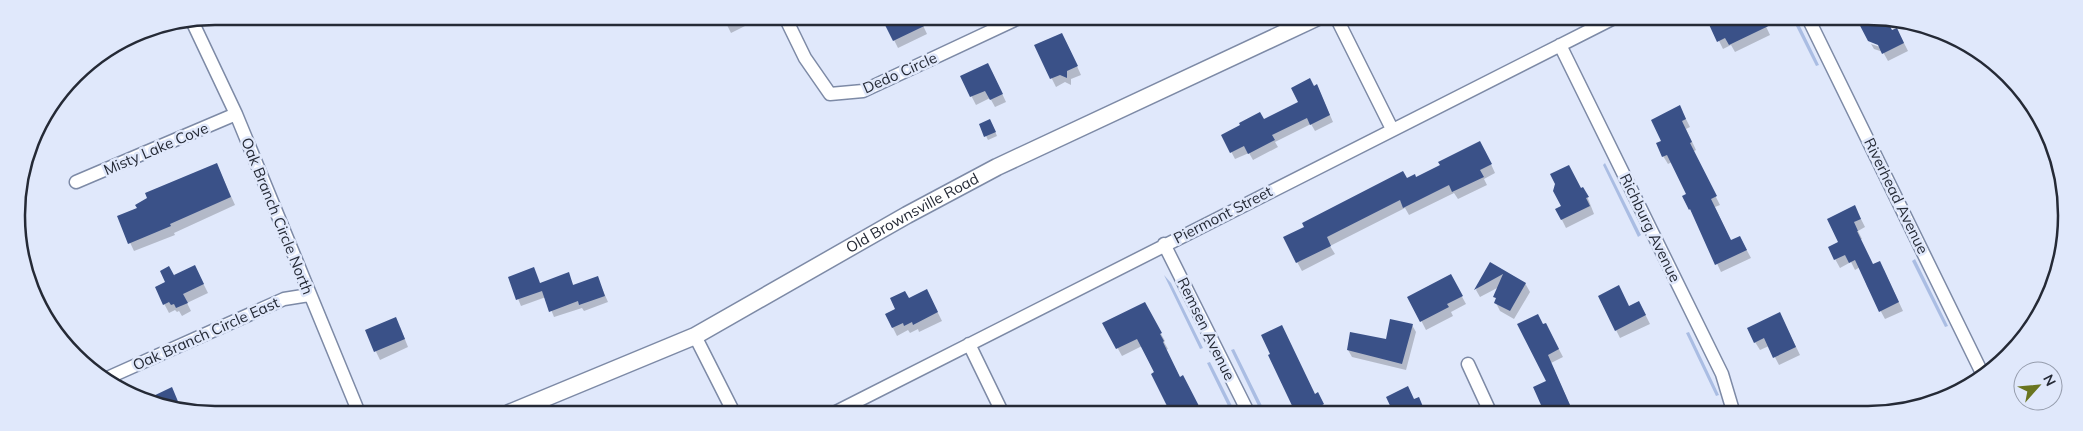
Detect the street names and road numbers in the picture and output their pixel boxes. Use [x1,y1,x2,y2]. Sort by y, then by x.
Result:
street label: Dedo Circle [860,48,940,97]
street label: Misty Lake Cove [101,118,211,179]
street label: Oak Branch Circle North [237,135,318,297]
street label: Riverhead Avenue [1860,135,1933,257]
street label: Old Brownsville Road [842,169,982,257]
street label: Richburg Avenue [1616,170,1685,285]
street label: Piermont Street [1170,182,1275,248]
street label: Remsen Avenue [1173,274,1240,383]
street label: Oak Branch Circle East [130,293,282,374]

